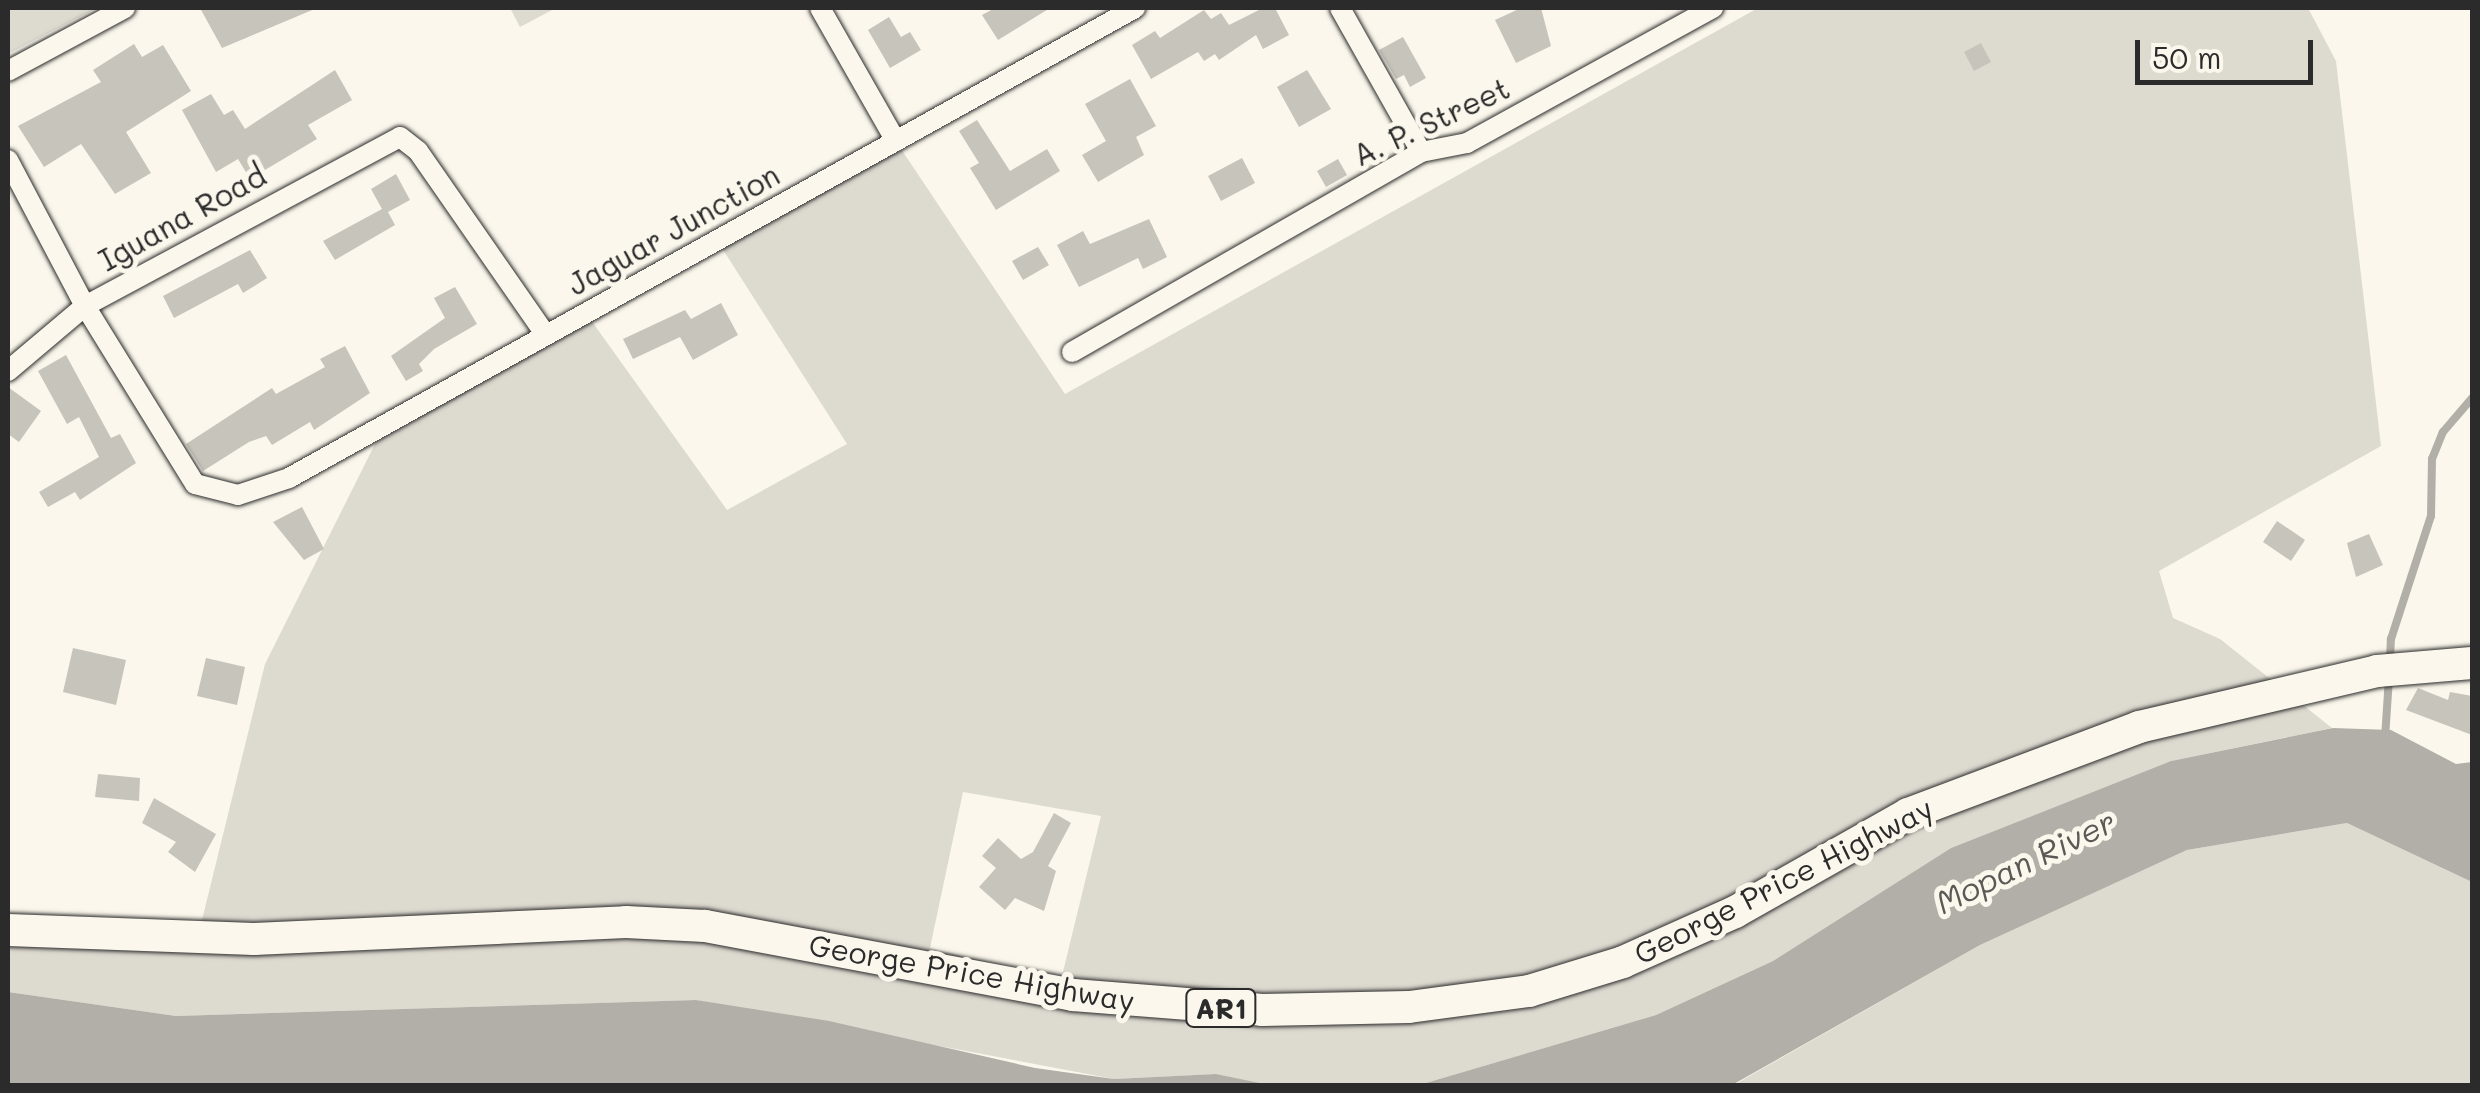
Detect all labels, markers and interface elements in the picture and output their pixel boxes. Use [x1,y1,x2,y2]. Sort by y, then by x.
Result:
scale bar [2140,20,2318,82]
text: 50 m [2152,37,2222,77]
street label: A. P. Street [1347,69,1515,173]
street label: Iguana Road [92,156,272,278]
street label: Jaguar Junction [561,156,785,302]
street label: George Price Highway [1628,789,1938,971]
water label: Mopan River [1929,801,2121,921]
street label: George Price Highway [806,926,1138,1018]
road number: AR1 [1184,985,1258,1031]

